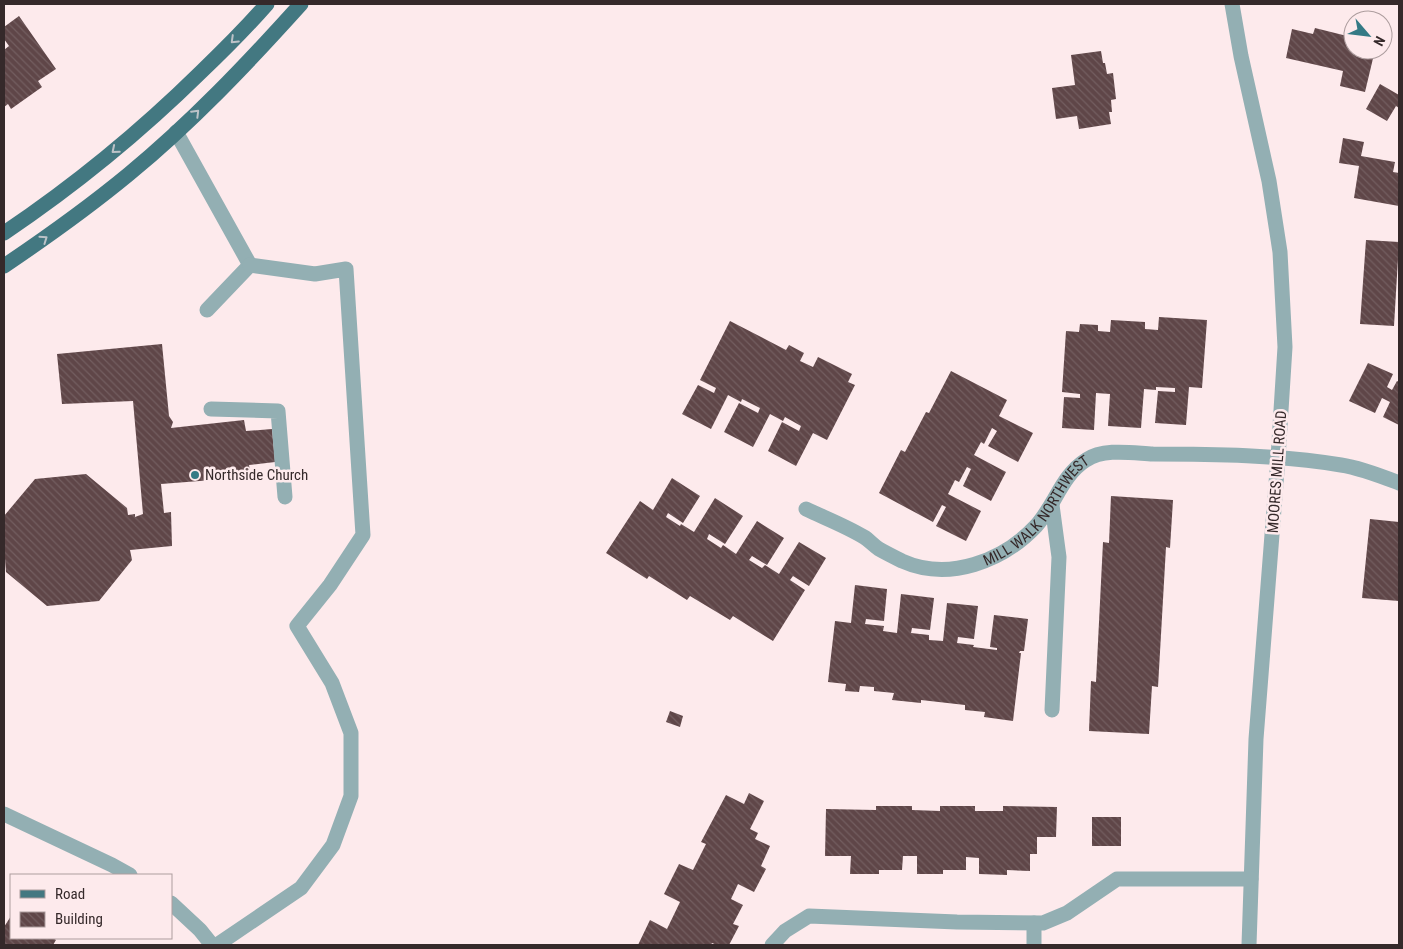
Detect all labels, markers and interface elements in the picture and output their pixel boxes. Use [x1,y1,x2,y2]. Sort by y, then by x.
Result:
north arrow [1343,10,1393,60]
one-way arrow [231,34,240,43]
text: N [1370,34,1389,49]
one-way arrow [191,110,200,119]
one-way arrow [112,145,121,153]
one-way arrow [38,236,48,245]
street label: MOORES MILL ROAD [1264,410,1290,534]
street label: MILL WALK NORTHWEST [980,451,1093,570]
place label: Northside Church [205,466,308,484]
marker: Northside Church [189,469,201,481]
legend [10,874,172,939]
text: Road [55,885,85,903]
text: Building [55,910,103,928]

